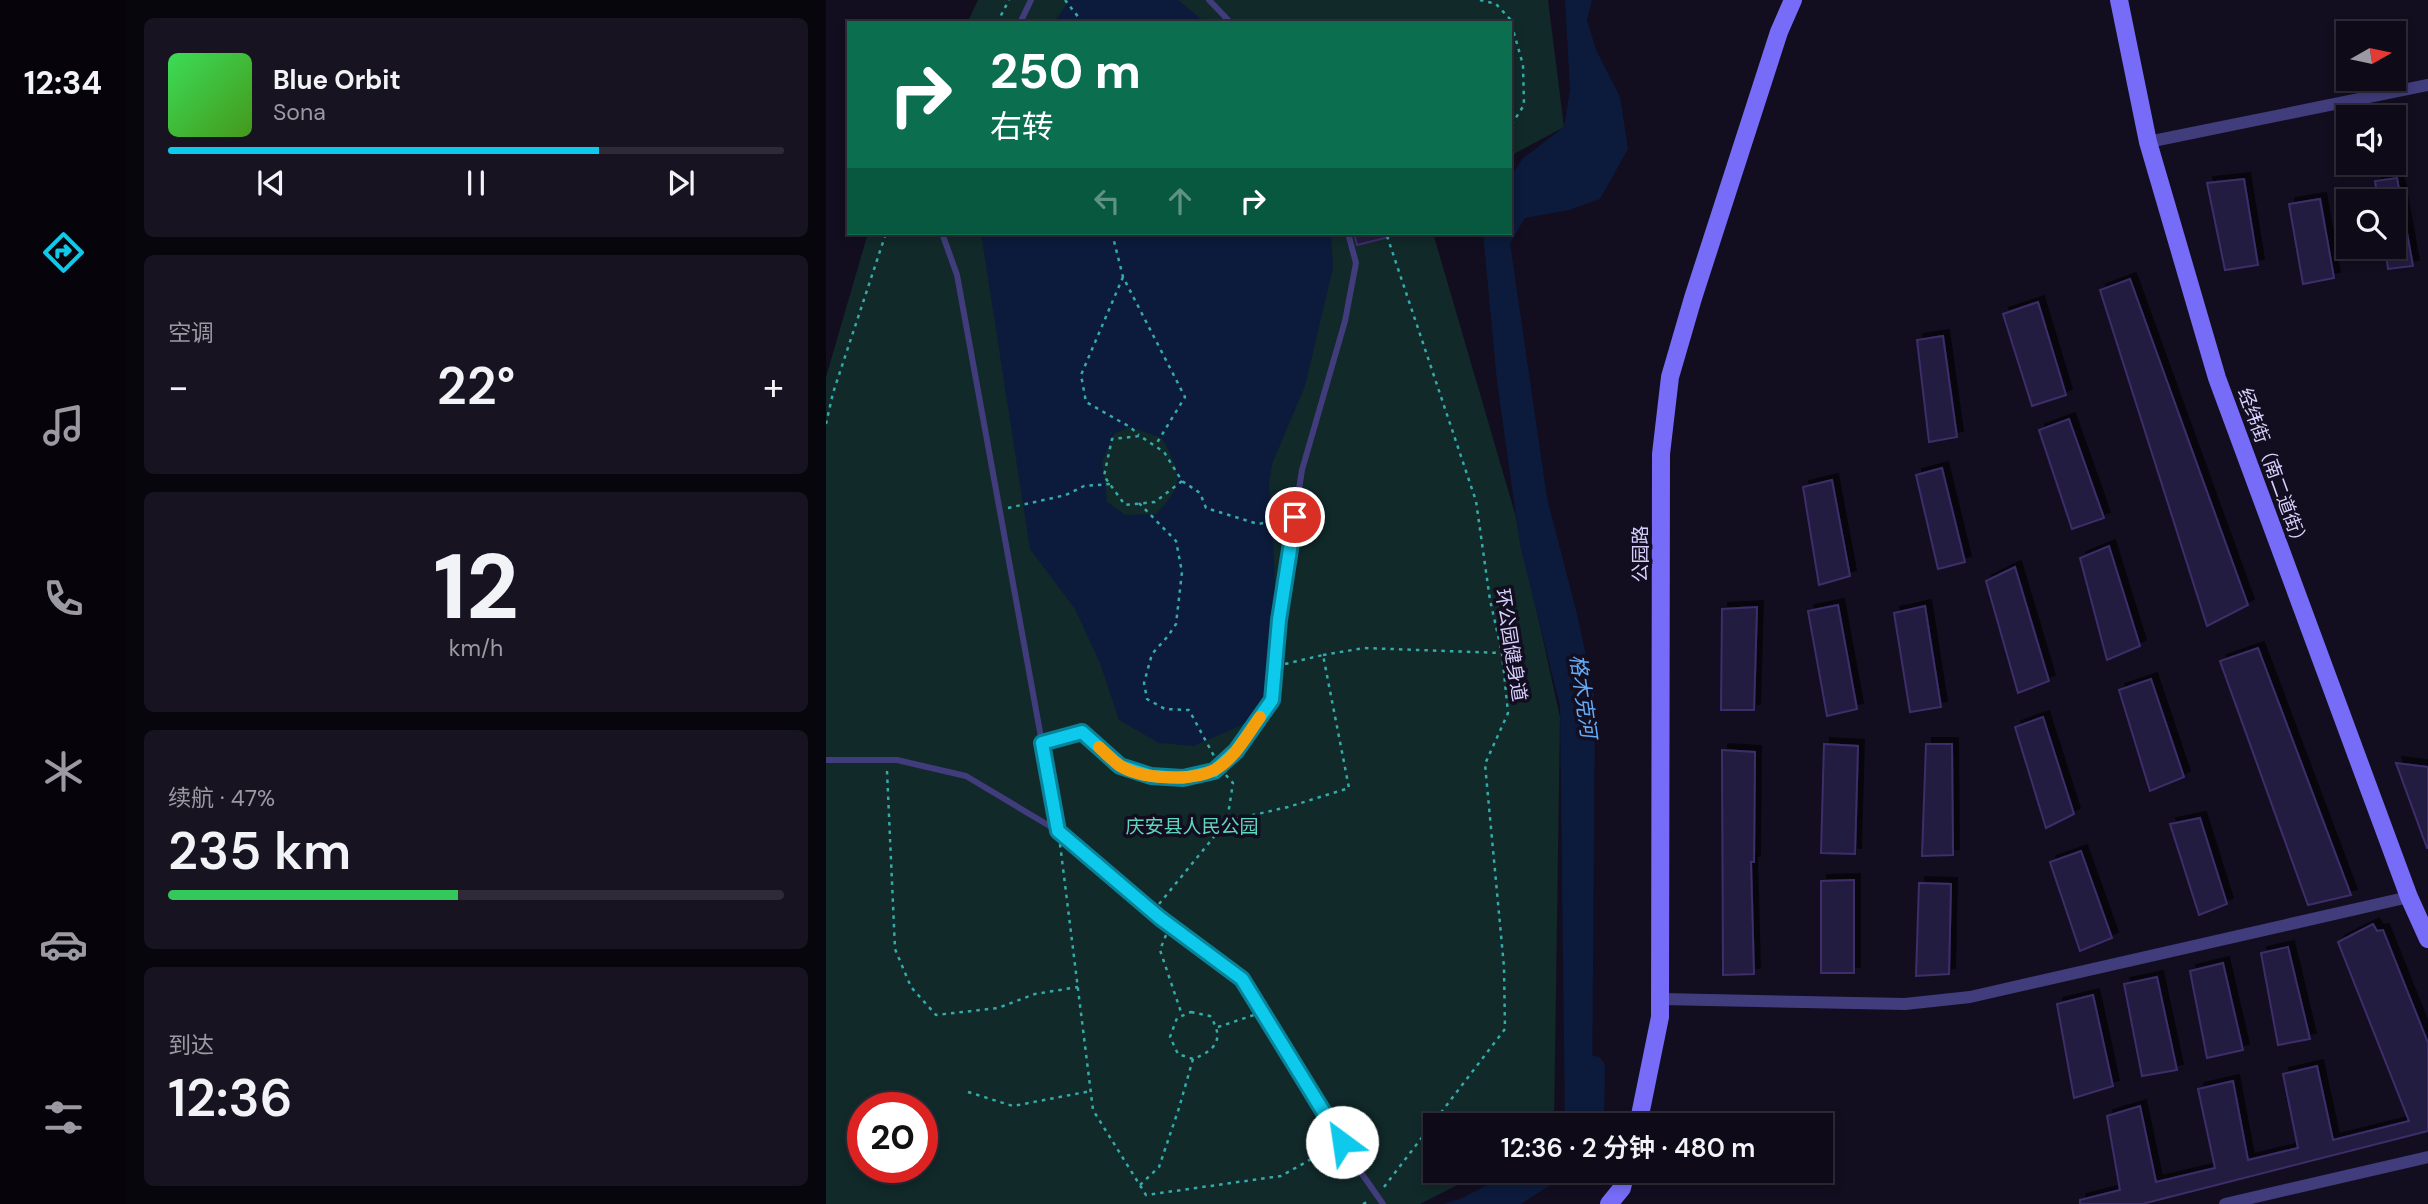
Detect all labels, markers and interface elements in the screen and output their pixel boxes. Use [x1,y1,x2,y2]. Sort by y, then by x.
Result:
north arrow [2336,21,2406,91]
map controls [2336,21,2406,259]
text: 250 m [990,39,1141,103]
icon: right [875,49,966,140]
text: 12:34 [24,62,102,104]
text: Blue Orbit [273,63,401,97]
text: Sona [273,97,326,127]
button: sound [2336,105,2406,175]
text: 右转 [990,106,1054,148]
icon: previous [252,164,290,202]
icon: pause [457,164,495,202]
icon: next [662,164,700,202]
icon: left [1088,182,1126,220]
icon: ahead [1161,182,1199,220]
icon: right [1234,182,1272,220]
button: search [2336,189,2406,259]
icon: directions [39,228,88,277]
text: 空调 [168,318,214,348]
text: 22° [437,352,515,420]
text: − [168,362,189,412]
text: + [763,362,784,412]
street label: 经纬街（南二道街） [2232,384,2314,554]
icon: music [39,401,88,450]
pin [1265,487,1325,547]
icon: arrive [1276,498,1314,536]
street label: 公园路 [1628,525,1653,583]
text: 12 [433,528,519,646]
icon: phone [39,574,88,623]
street label: 环公园健身道 [1490,587,1532,703]
text: km/h [449,633,503,663]
water label: 格木克河 [1563,652,1603,744]
icon: climate [39,747,88,796]
text: 续航 · 47% [168,783,275,813]
park label: 庆安县人民公园 [1125,814,1259,839]
text: 235 km [168,817,351,885]
icon: car [39,920,88,969]
text: 到达 [168,1030,214,1060]
text: 12:36 [168,1064,293,1132]
speed limit sign: 20 [847,1092,938,1183]
icon: filters [39,1093,88,1142]
position arrow [1305,1105,1379,1179]
text: 12:36 · 2 分钟 · 480 m [1501,1131,1755,1165]

